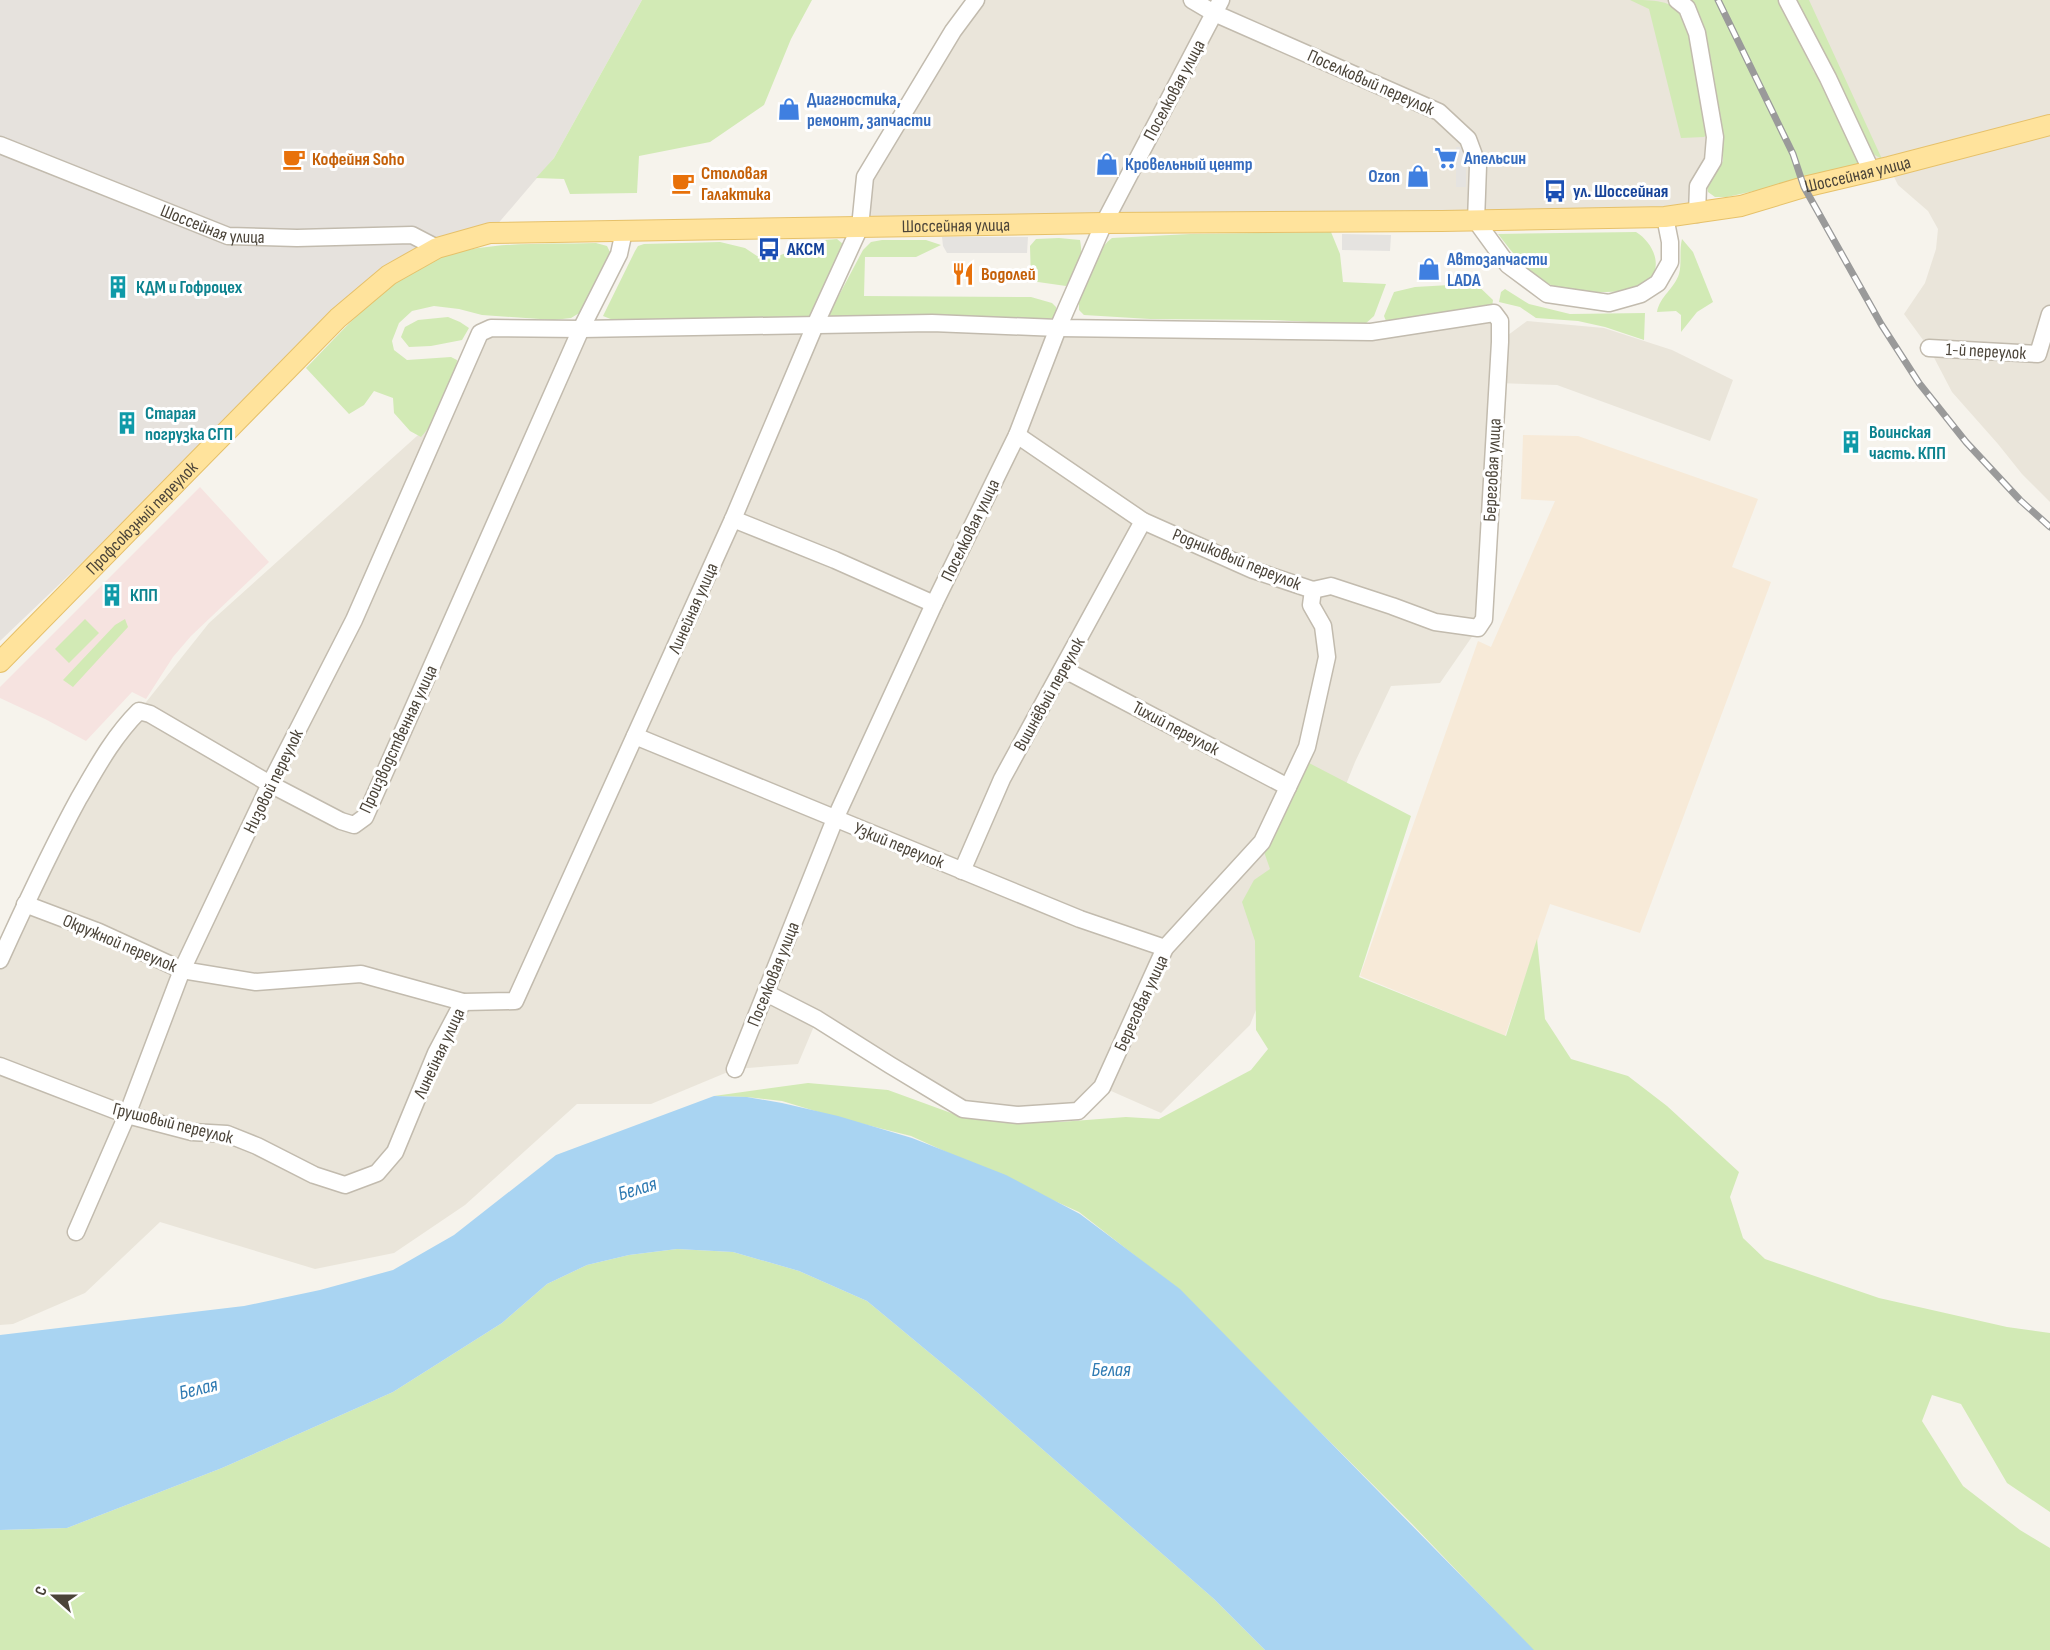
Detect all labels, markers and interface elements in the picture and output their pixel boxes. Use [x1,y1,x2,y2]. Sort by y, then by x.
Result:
street label: Поселковая улица [1139,36,1210,144]
street label: Поселковый переулок [1304,45,1438,120]
place label: Диагностика, ремонт, запчасти [807,89,931,131]
shop icon: Диагностика, ремонт, запчасти [776,96,802,122]
supermarket icon: Апельсин [1433,145,1459,171]
cafe icon: Кофейня Soho [281,146,307,172]
place label: Апельсин [1463,148,1526,169]
place label: Кофейня Soho [312,149,405,170]
shop icon: Кровельный центр [1094,151,1120,177]
street label: Шоссейная улица [1803,152,1913,197]
place label: Кровельный центр [1125,154,1253,175]
place label: Столовая Галактика [701,163,771,205]
shop icon: Ozon [1405,163,1431,189]
place label: Ozon [1368,166,1400,187]
cafe icon: Столовая Галактика [670,170,696,196]
bus stop icon: ул. Шоссейная [1542,178,1568,204]
place label: ул. Шоссейная [1573,181,1668,202]
street label: Шоссейная улица [157,200,265,248]
street label: Шоссейная улица [901,215,1010,237]
bus stop icon: АКСМ [756,236,782,262]
place label: АКСМ [786,239,825,260]
place label: Автозапчасти LADA [1446,249,1548,291]
shop icon: Автозапчасти LADA [1416,256,1442,282]
restaurant icon: Водолей [950,261,976,287]
place label: Водолей [981,264,1036,285]
building icon: КДМ и Гофроцех [105,274,131,300]
place label: КДМ и Гофроцех [136,277,243,298]
street label: 1-й переулок [1945,339,2027,364]
place label: Старая погрузка СГП [145,403,233,445]
building icon: Старая погрузка СГП [114,410,140,436]
street label: Береговая улица [1479,418,1506,522]
place label: Воинская часть. КПП [1869,422,1946,464]
building icon: Воинская часть. КПП [1838,429,1864,455]
street label: Профсоюзный переулок [82,457,202,579]
street label: Поселковая улица [937,476,1004,585]
street label: Родниковый переулок [1169,524,1304,595]
street label: Линейная улица [664,560,723,658]
building icon: КПП [99,582,125,608]
place label: КПП [130,585,158,606]
street label: Вишнёвый переулок [1010,634,1089,755]
street label: Производственная улица [355,662,442,817]
street label: Тихий переулок [1129,697,1223,760]
street label: Низовой переулок [239,726,308,837]
street label: Узкий переулок [851,818,947,873]
street label: Окружной переулок [60,910,180,977]
street label: Поселковая улица [743,919,804,1030]
street label: Береговая улица [1110,952,1173,1055]
street label: Линейная улица [409,1005,469,1102]
street label: Грушовый переулок [110,1098,235,1149]
water label: Белая [615,1172,660,1206]
water label: Белая [1091,1358,1131,1382]
water label: Белая [176,1373,220,1405]
north arrow [24,1566,84,1626]
text: С [31,1584,52,1598]

